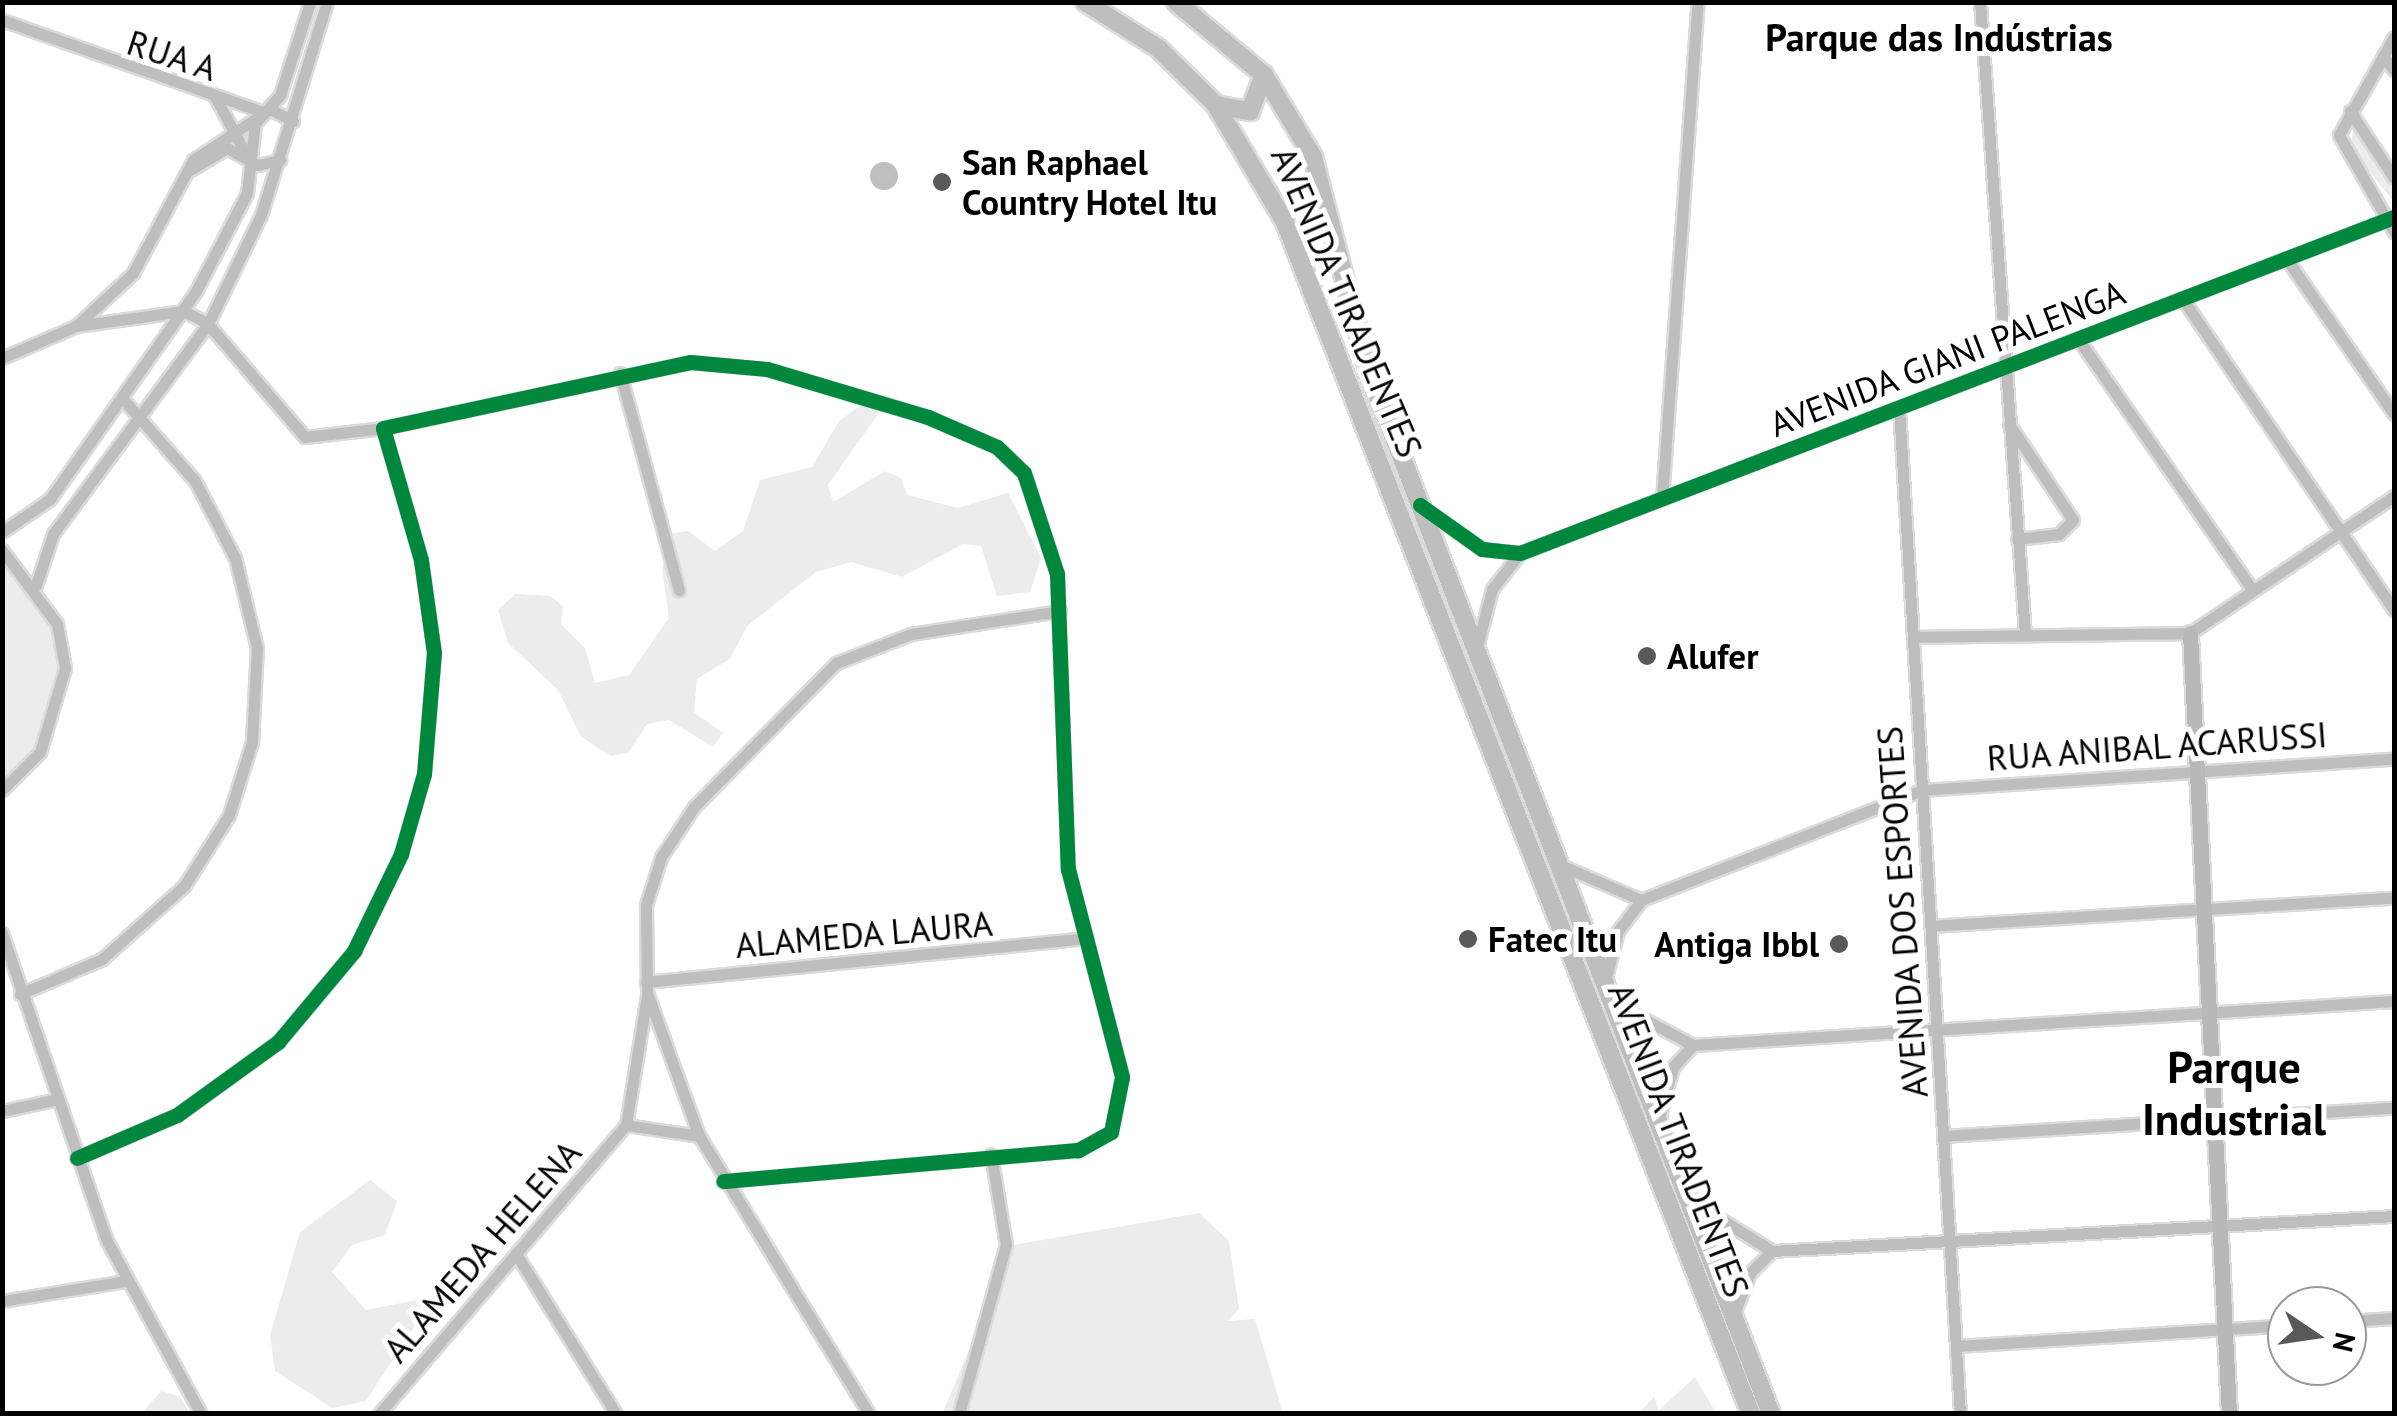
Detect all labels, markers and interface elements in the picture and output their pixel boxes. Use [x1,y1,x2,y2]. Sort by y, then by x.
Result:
district label: Parque das Indústrias [1765,14,2113,60]
street label: RUA A [121,21,223,89]
street label: AVENIDA TIRADENTES [1262,140,1432,464]
place label: San Raphael Country Hotel Itu [962,141,1219,223]
marker: San Raphael Country Hotel Itu [931,171,953,193]
street label: AVENIDA GIANI PALENGA [1763,271,2131,445]
place label: Alufer [1667,635,1758,677]
marker: Alufer [1636,645,1658,667]
street label: RUA ANIBAL ACARUSSI [1983,713,2331,779]
street label: AVENIDA DOS ESPORTES [1868,724,1936,1100]
street label: ALAMEDA LAURA [733,902,995,966]
place label: Fatec Itu [1488,918,1618,960]
place label: Antiga Ibbl [1654,923,1819,965]
marker: Fatec Itu [1457,928,1479,950]
marker: Antiga Ibbl [1828,933,1850,955]
street label: AVENIDA TIRADENTES [1599,976,1759,1304]
district label: Parque Industrial [2142,1040,2326,1146]
street label: ALAMEDA HELENA [374,1131,590,1371]
north arrow [2267,1286,2367,1386]
text: N [2325,1329,2365,1356]

